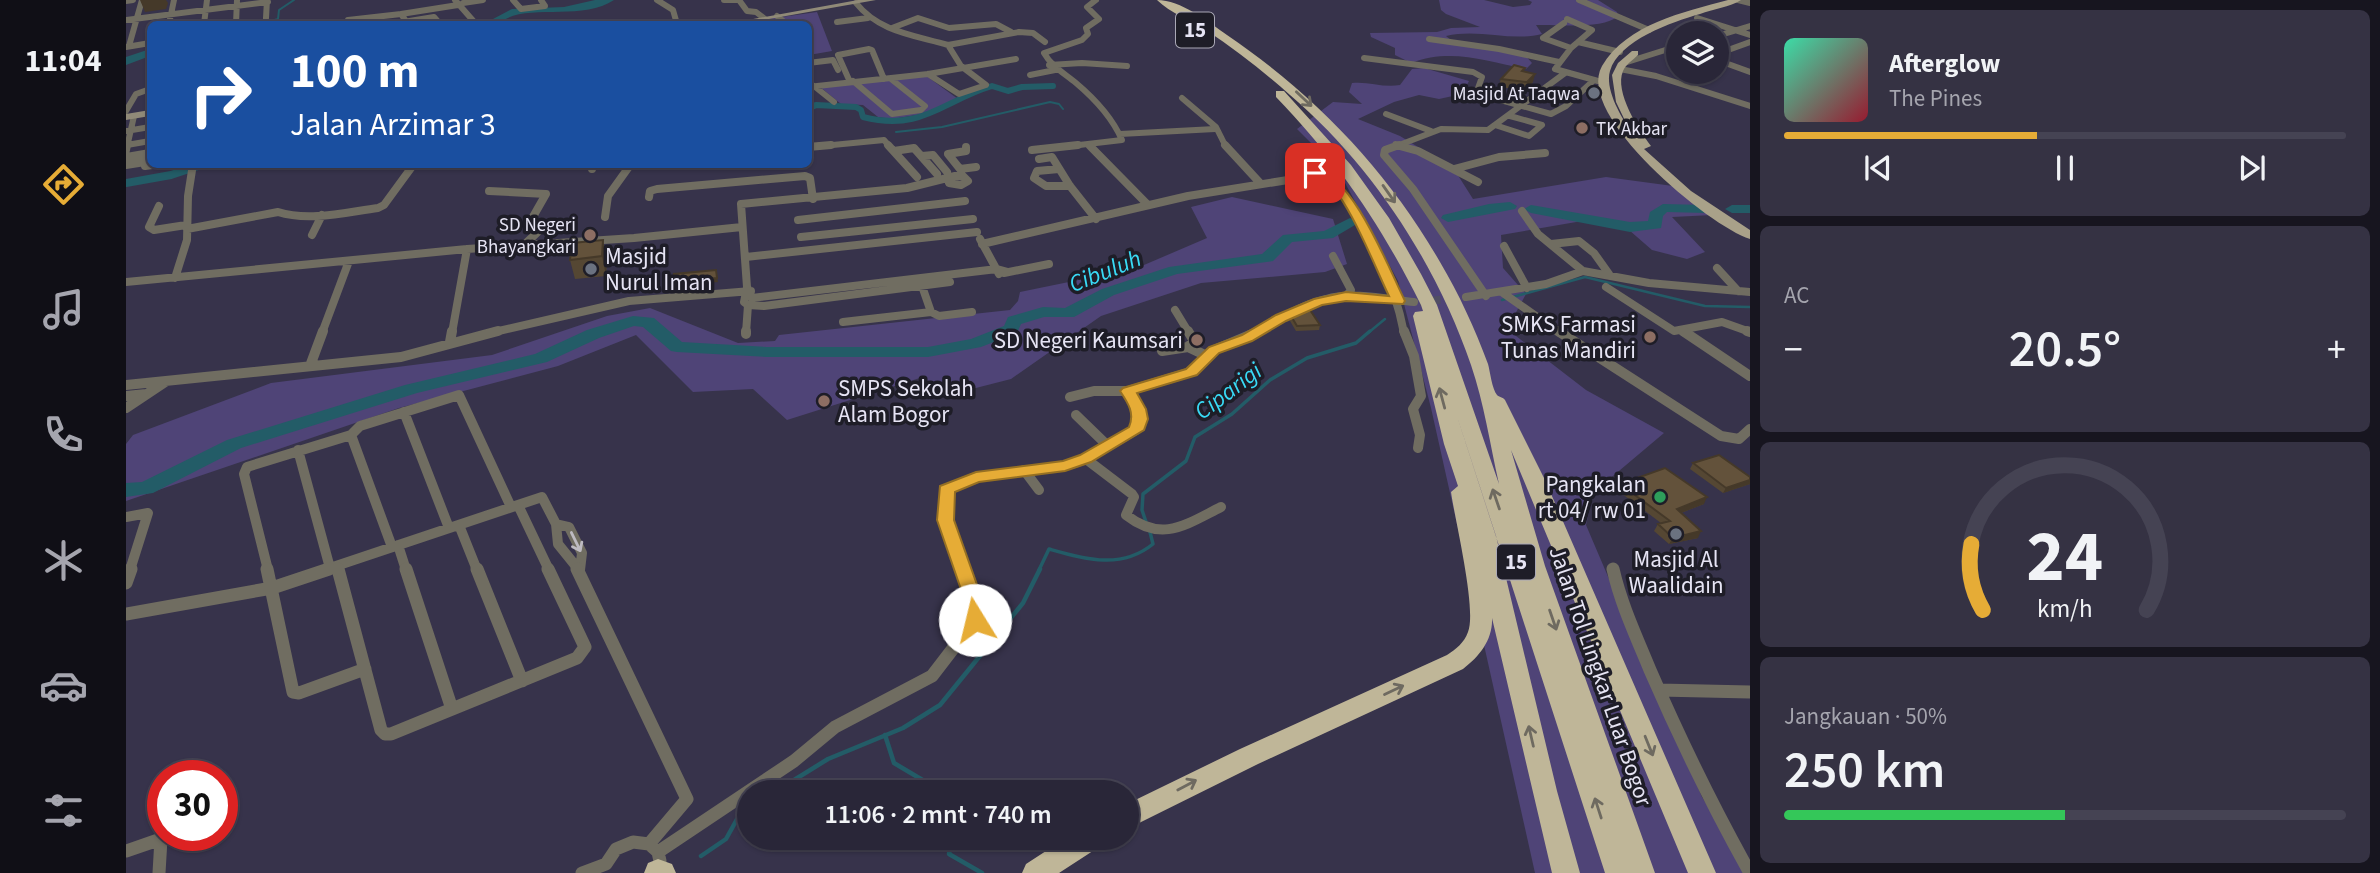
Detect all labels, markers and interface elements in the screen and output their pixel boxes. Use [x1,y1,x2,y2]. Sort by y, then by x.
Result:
road number: 15 [1176,12,1214,48]
map controls [1666,21,1729,84]
button: layers [1666,21,1729,84]
text: 100 m [290,37,419,107]
text: 11:04 [24,38,102,84]
text: Afterglow [1889,45,2000,82]
icon: right [175,49,266,140]
place label: Masjid At Taqwa [1453,81,1580,108]
text: The Pines [1889,82,1982,115]
marker: Masjid At Taqwa [1586,85,1602,101]
one-way arrow [1295,91,1313,107]
text: Jalan Arzimar 3 [290,102,496,148]
place label: TK Akbar [1596,116,1668,143]
marker: TK Akbar [1574,120,1590,136]
pin [1285,143,1345,203]
icon: previous [1859,149,1897,187]
icon: pause [2046,149,2084,187]
icon: next [2233,149,2271,187]
icon: arrive [1296,154,1334,192]
icon: directions [39,160,88,209]
one-way arrow [1382,184,1396,203]
place label: SD Negeri Bhayangkari [477,212,576,261]
marker: SD Negeri Bhayangkari [582,227,598,243]
place label: Masjid Nurul Iman [605,240,713,299]
water label: Cibuluh [1064,241,1147,302]
marker: Masjid Nurul Iman [583,261,599,277]
text: AC [1784,279,1809,312]
icon: music [39,285,88,334]
place label: SMKS Farmasi Tunas Mandiri [1501,308,1636,367]
text: 20.5° [2009,313,2121,387]
text: − [1784,323,1803,377]
text: + [2327,323,2346,377]
place label: SD Negeri Kaumsari [994,324,1183,357]
marker: SMKS Farmasi Tunas Mandiri [1642,329,1658,345]
marker: SD Negeri Kaumsari [1189,332,1205,348]
water label: Ciparigi [1187,354,1270,429]
place label: SMPS Sekolah Alam Bogor [838,372,974,431]
one-way arrow [1435,387,1448,409]
marker: SMPS Sekolah Alam Bogor [816,393,832,409]
icon: phone [39,410,88,459]
place label: Pangkalan rt 04/ rw 01 [1538,468,1646,527]
one-way arrow [1489,488,1502,510]
marker: Pangkalan rt 04/ rw 01 [1652,489,1668,505]
text: 24 [2027,506,2103,610]
marker: Masjid Al Waalidain [1668,526,1684,542]
one-way arrow [570,531,584,552]
icon: climate [39,536,88,585]
street label: Jalan Tol Lingkar Luar Bogor [1541,542,1661,811]
place label: Masjid Al Waalidain [1628,543,1724,602]
road number: 15 [1497,544,1535,580]
position arrow [938,583,1012,657]
text: km/h [2037,591,2093,627]
one-way arrow [1548,608,1560,630]
icon: car [39,661,88,710]
one-way arrow [1383,683,1404,696]
text: Jangkauan · 50% [1784,700,1947,733]
one-way arrow [1524,725,1537,748]
text: 250 km [1784,734,1945,808]
one-way arrow [1643,735,1656,757]
speed limit sign: 30 [147,760,238,851]
one-way arrow [1177,777,1197,791]
icon: filters [39,786,88,835]
text: 11:06 · 2 mnt · 740 m [824,796,1052,833]
one-way arrow [1590,798,1603,820]

